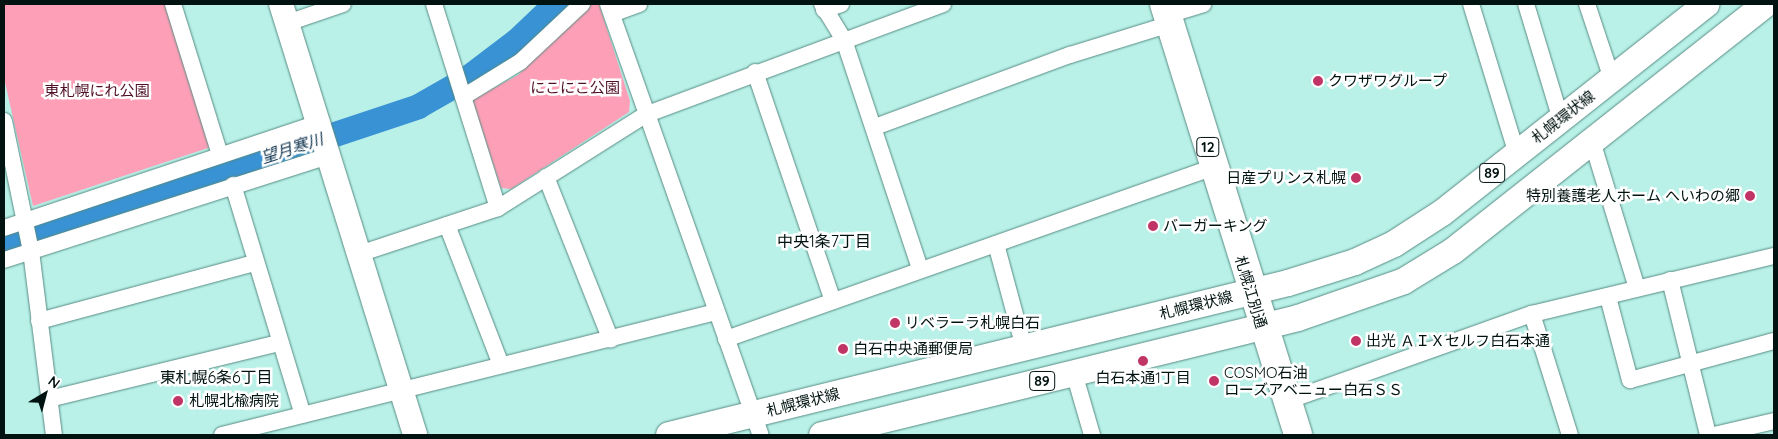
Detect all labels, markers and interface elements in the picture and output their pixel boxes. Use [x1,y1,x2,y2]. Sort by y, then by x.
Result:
place label: クワザワグループ [1328,72,1448,90]
marker: クワザワグループ [1312,75,1324,87]
park label: にこにこ公園 [530,79,620,97]
park label: 東札幌にれ公園 [45,82,149,100]
street label: 札幌環状線 [1528,87,1598,147]
water label: 望月寒川 [259,129,325,167]
road number: 12 [1196,136,1220,158]
road number: 89 [1478,162,1506,184]
place label: 日産プリンス札幌 [1226,169,1346,187]
marker: 日産プリンス札幌 [1350,172,1362,184]
place label: 特別養護老人ホーム へいわの郷 [1526,187,1740,205]
marker: 特別養護老人ホーム へいわの郷 [1744,190,1756,202]
place label: バーガーキング [1163,217,1268,235]
marker: バーガーキング [1147,220,1159,232]
district label: 中央1条7丁目 [777,231,871,251]
street label: 札幌江別通 [1231,254,1271,330]
street label: 札幌環状線 [1157,287,1235,323]
place label: リベラーラ札幌白石 [905,314,1040,332]
marker: リベラーラ札幌白石 [889,317,901,329]
place label: 出光 ＡＩＸセルフ白石本通 [1366,332,1550,350]
marker: 出光 ＡＩＸセルフ白石本通 [1350,335,1362,347]
place label: 白石中央通郵便局 [853,340,973,358]
marker: 白石中央通郵便局 [837,343,849,355]
marker: 白石本通1丁目 [1137,355,1149,367]
place label: COSMO石油 ローズアベニュー白石ＳＳ [1224,363,1404,398]
district label: 東札幌6条6丁目 [159,367,273,387]
north arrow [20,369,70,419]
place label: 白石本通1丁目 [1095,369,1191,387]
road number: 89 [1028,370,1056,392]
text: N [44,372,64,392]
marker: COSMO石油 ローズアベニュー白石ＳＳ [1208,375,1220,387]
street label: 札幌環状線 [764,384,842,420]
place label: 札幌北楡病院 [189,392,279,410]
marker: 札幌北楡病院 [171,394,185,408]

